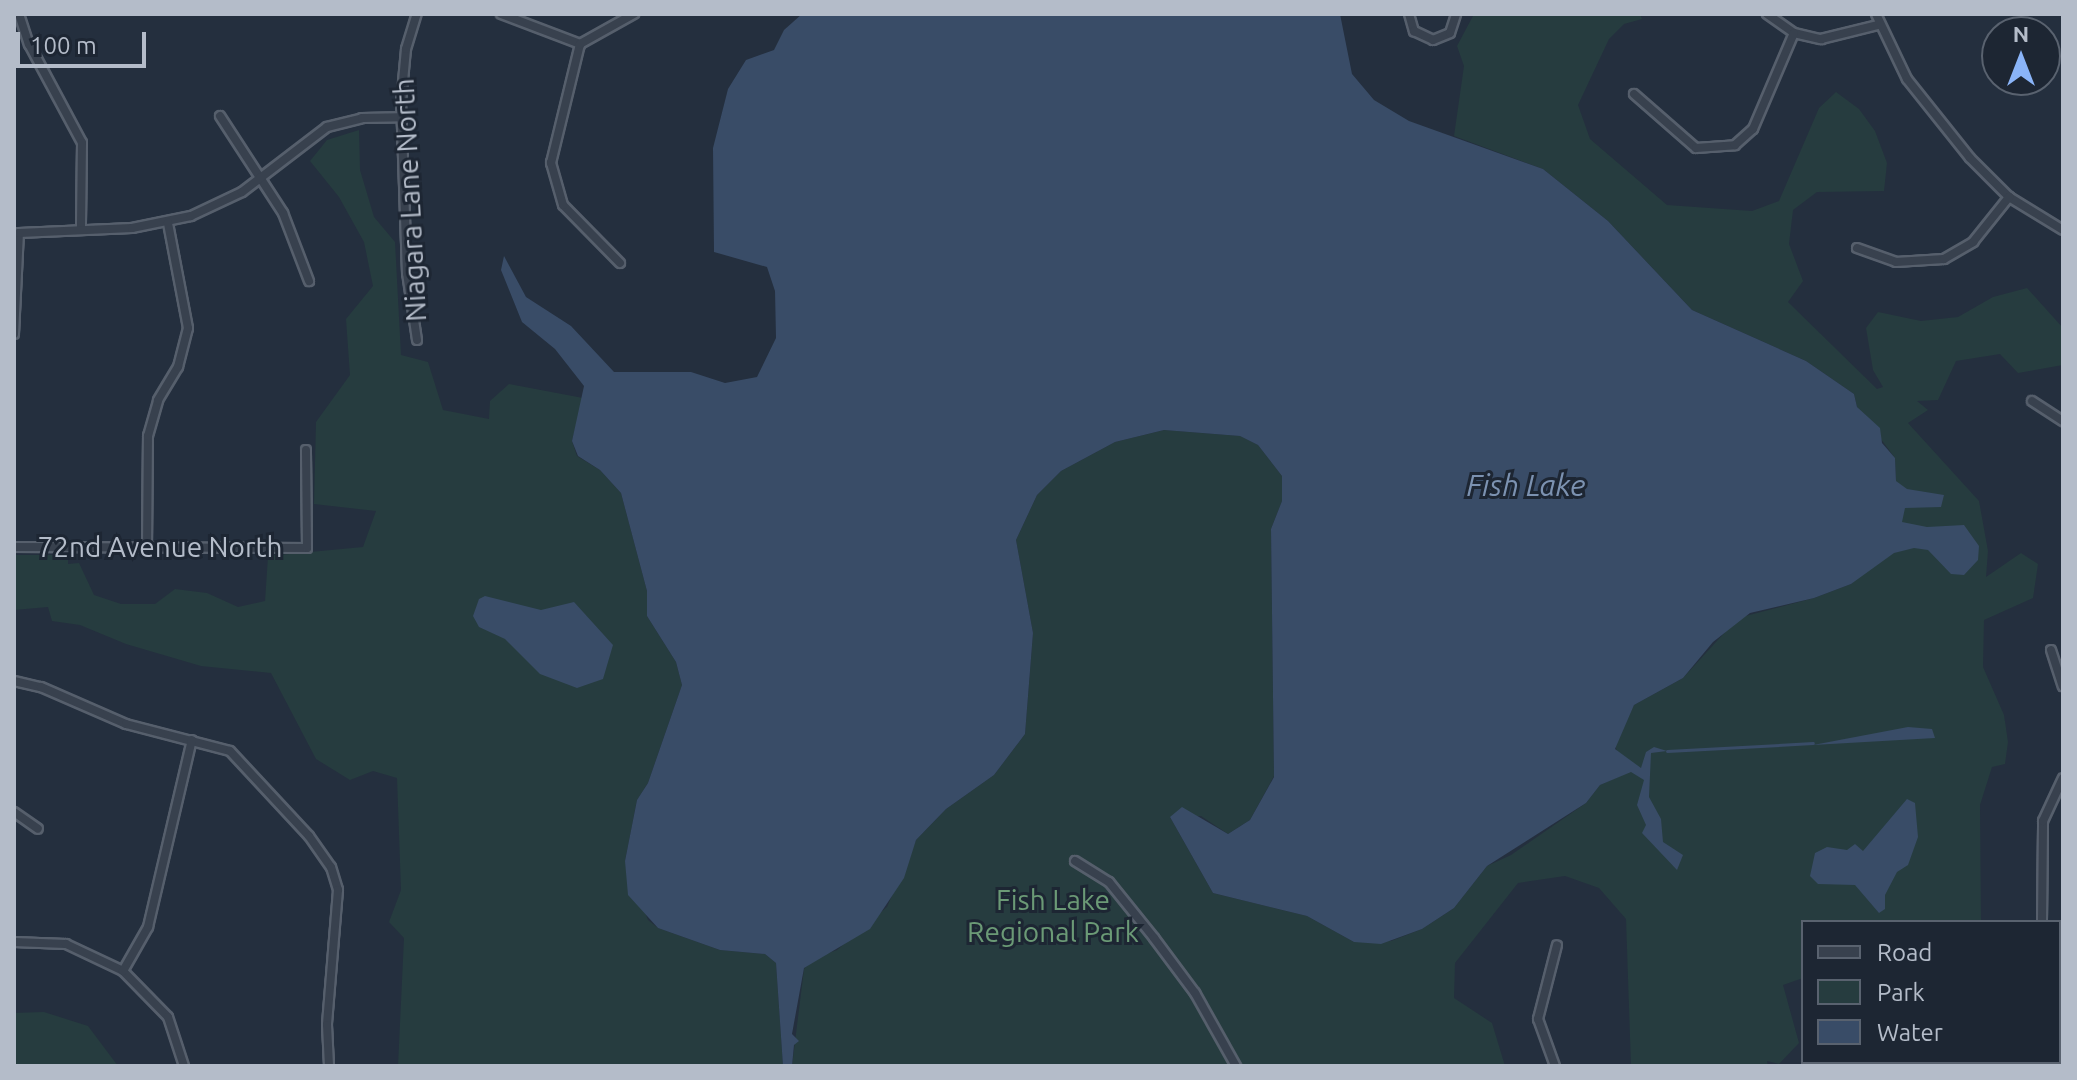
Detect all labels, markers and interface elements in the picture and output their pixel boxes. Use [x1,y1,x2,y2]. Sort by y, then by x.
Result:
scale bar [20,16,150,66]
north arrow [1981,16,2061,96]
text: N [2013,21,2029,46]
text: 100 m [30,32,97,59]
street label: Niagara Lane North [387,78,433,322]
water label: Fish Lake [1467,467,1585,503]
street label: 72nd Avenue North [37,530,283,564]
park label: Fish Lake Regional Park [967,883,1139,949]
legend [1801,920,2061,1064]
text: Road [1877,939,1932,966]
text: Park [1877,979,1925,1006]
text: Water [1877,1019,1943,1046]

